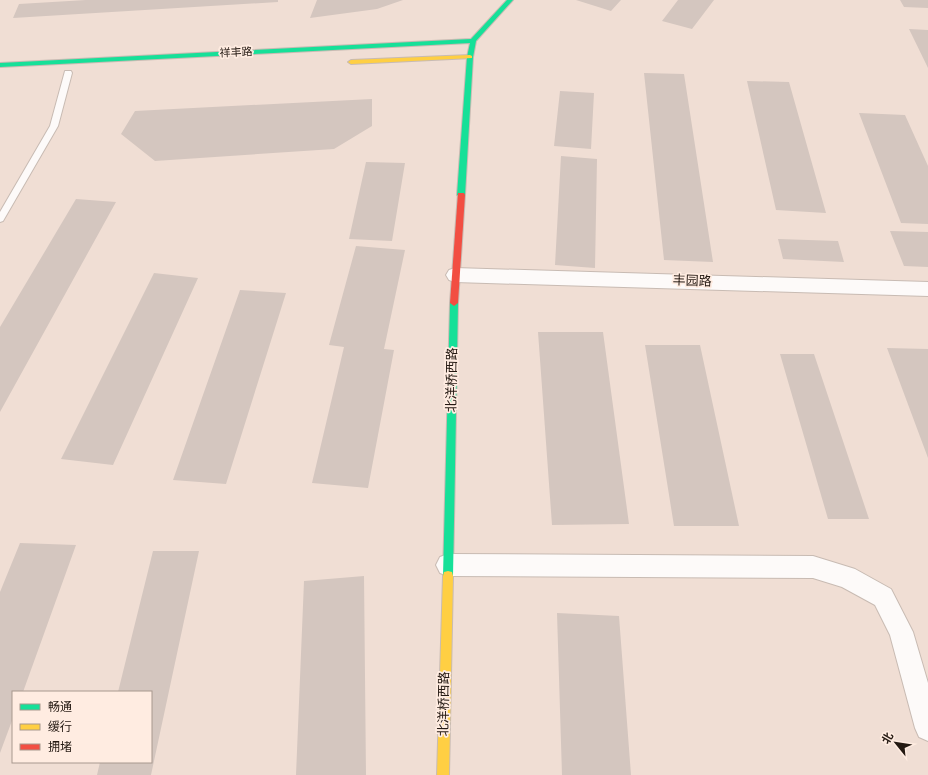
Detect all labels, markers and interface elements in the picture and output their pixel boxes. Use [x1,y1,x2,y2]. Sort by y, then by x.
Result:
street label: 祥丰路 [219,45,253,61]
street label: 丰园路 [672,273,712,291]
street label: 北洋桥西路 [443,347,462,413]
street label: 北洋桥西路 [435,671,454,737]
legend [12,691,152,763]
text: 畅通 [48,700,72,716]
text: 缓行 [48,720,72,736]
north arrow [876,723,916,763]
text: 北 [879,730,897,747]
text: 拥堵 [48,740,72,756]

